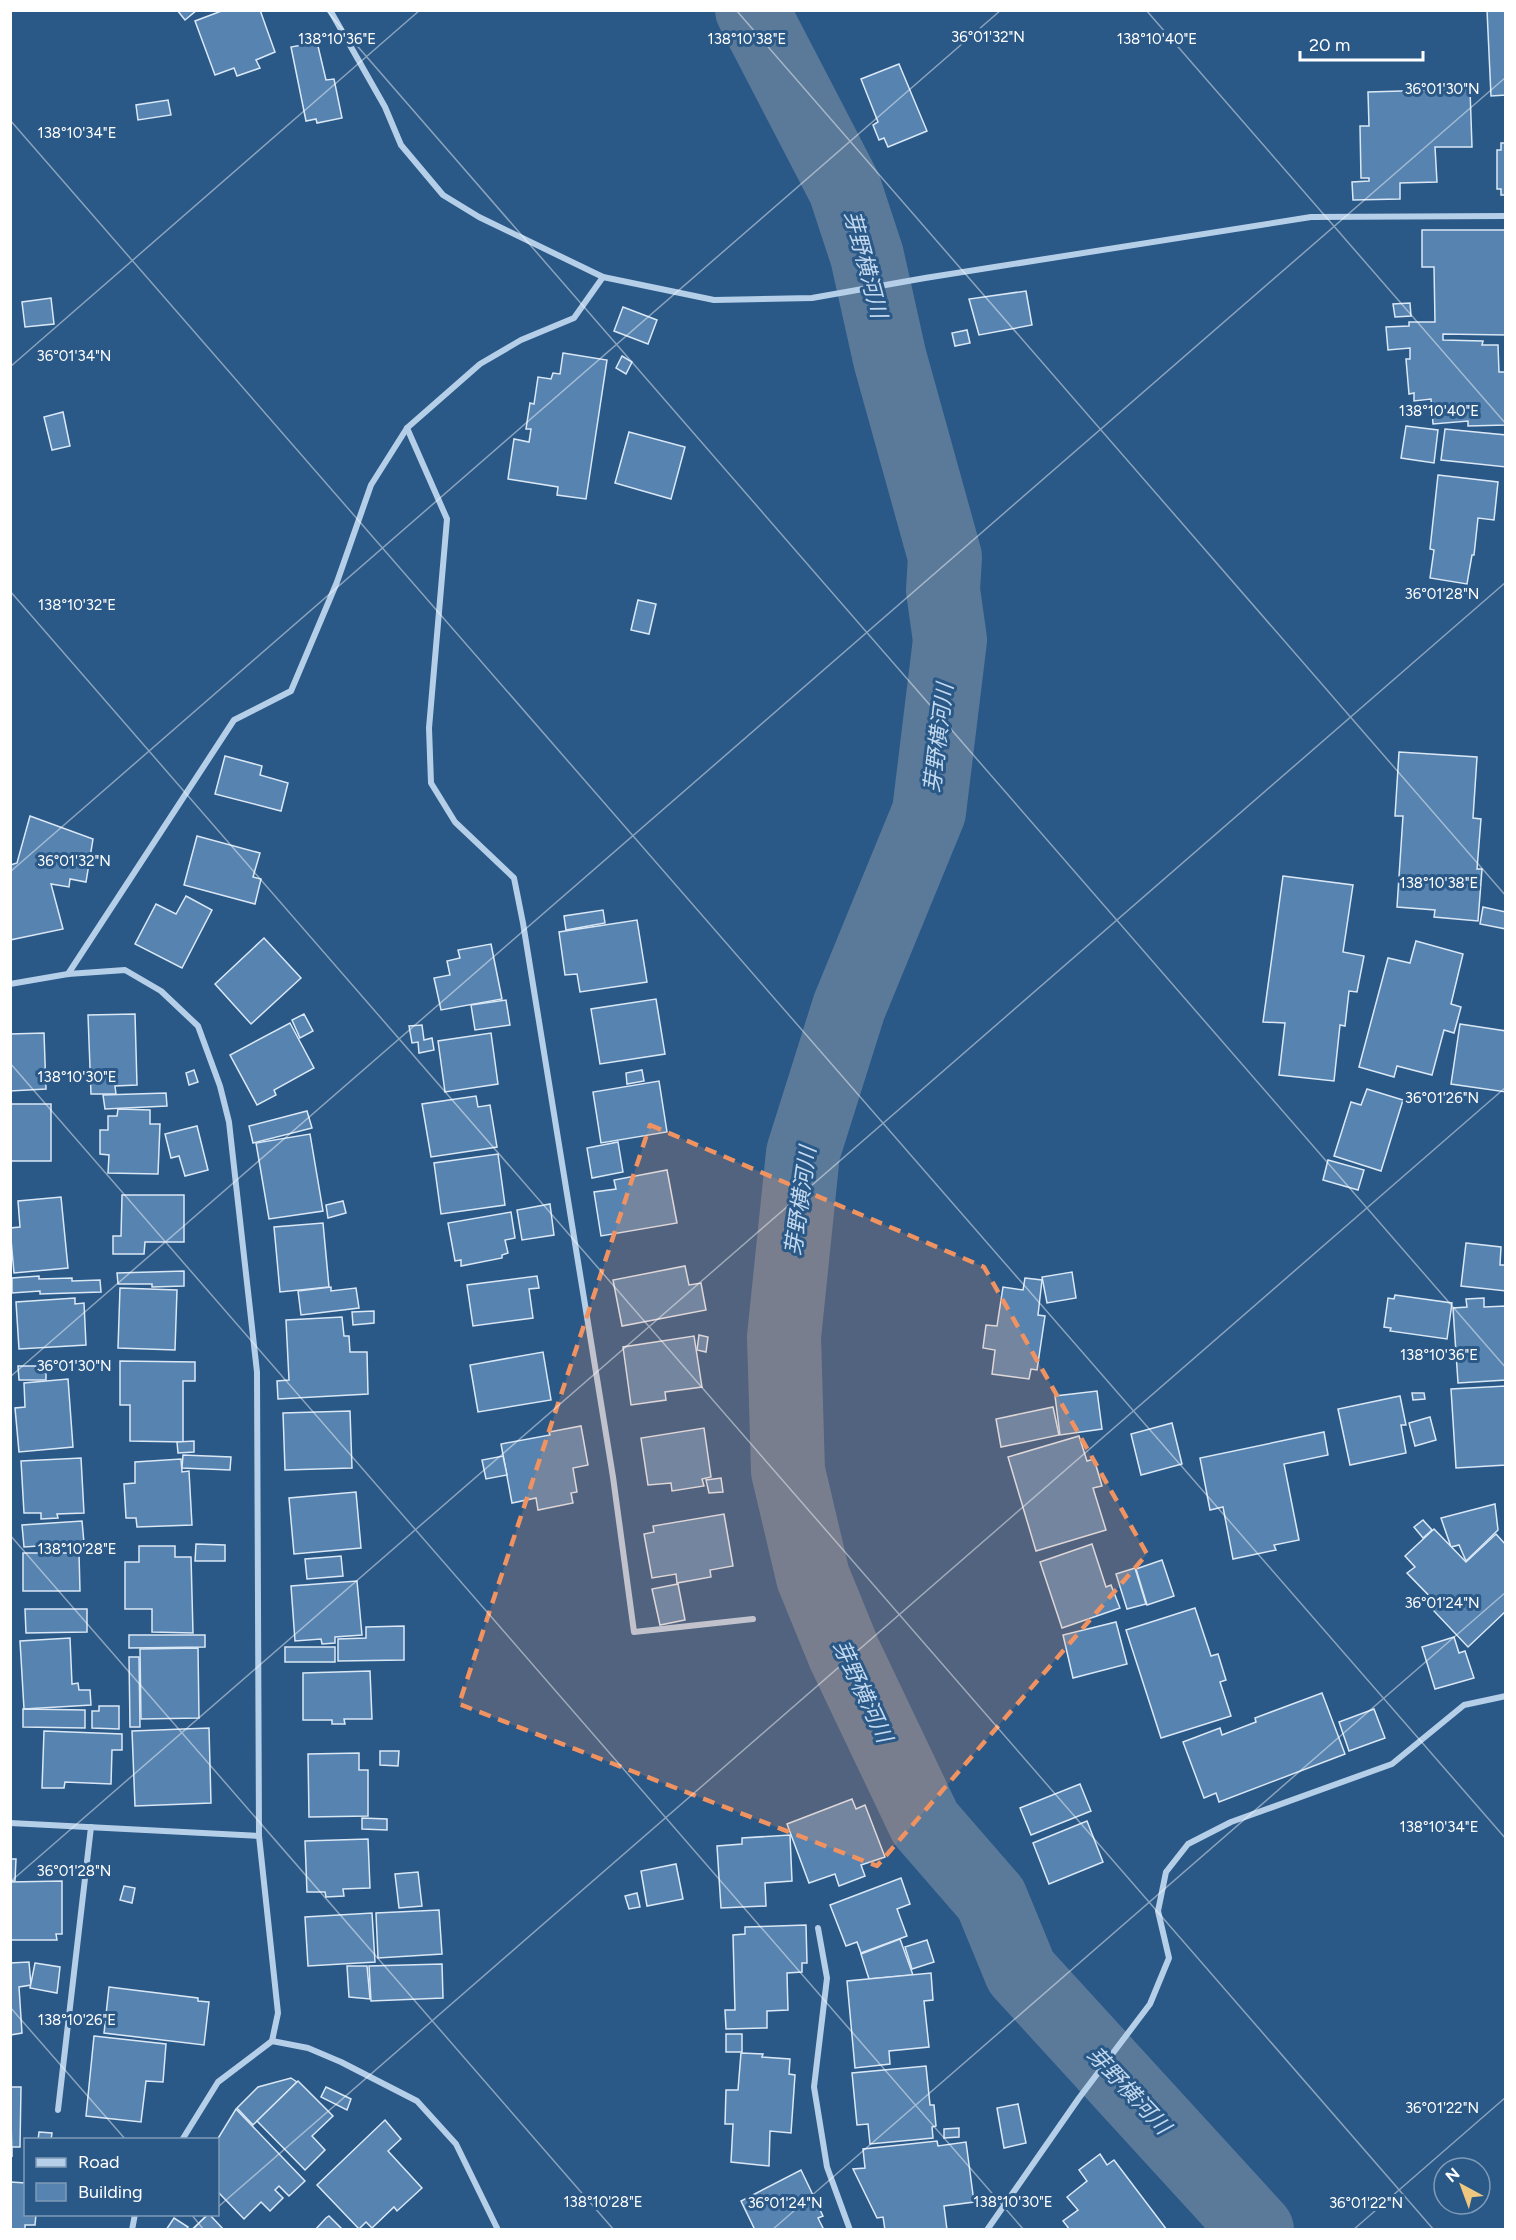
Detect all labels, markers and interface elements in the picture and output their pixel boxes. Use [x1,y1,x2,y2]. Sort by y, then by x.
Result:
scale bar [1300,24,1423,62]
text: 36°01'32"N [951,28,1025,46]
text: 138°10'36"E [298,30,376,48]
text: 138°10'38"E [708,30,786,48]
text: 138°10'40"E [1117,30,1197,48]
text: 20 m [1309,34,1350,56]
text: 36°01'30"N [1404,80,1480,98]
text: 138°10'34"E [37,124,117,142]
water label: 芽野横河川 [838,208,893,323]
text: 36°01'34"N [37,347,111,365]
text: 138°10'40"E [1399,402,1479,420]
text: 36°01'28"N [1404,585,1480,603]
text: 138°10'32"E [38,596,116,614]
water label: 芽野横河川 [918,680,959,794]
text: 36°01'32"N [37,852,111,870]
text: 138°10'38"E [1400,874,1478,892]
text: 138°10'30"E [37,1068,117,1086]
text: 36°01'26"N [1405,1089,1479,1107]
water label: 芽野横河川 [779,1143,822,1257]
text: 138°10'36"E [1400,1346,1478,1364]
text: 36°01'30"N [36,1357,112,1375]
text: 138°10'28"E [37,1540,117,1558]
text: 36°01'24"N [1404,1594,1480,1612]
water label: 芽野横河川 [827,1636,899,1749]
text: 138°10'34"E [1399,1818,1479,1836]
text: 36°01'28"N [36,1862,112,1880]
text: 138°10'26"E [38,2011,116,2029]
water label: 芽野横河川 [1081,2041,1177,2141]
text: 36°01'22"N [1405,2099,1479,2117]
legend [24,2138,219,2216]
text: Road [78,2151,119,2173]
north arrow [1432,2156,1492,2216]
text: N [1442,2164,1463,2186]
text: Building [78,2181,143,2203]
text: 138°10'28"E [563,2193,643,2211]
text: 138°10'30"E [973,2193,1053,2211]
text: 36°01'24"N [747,2194,823,2212]
text: 36°01'22"N [1329,2194,1403,2212]

